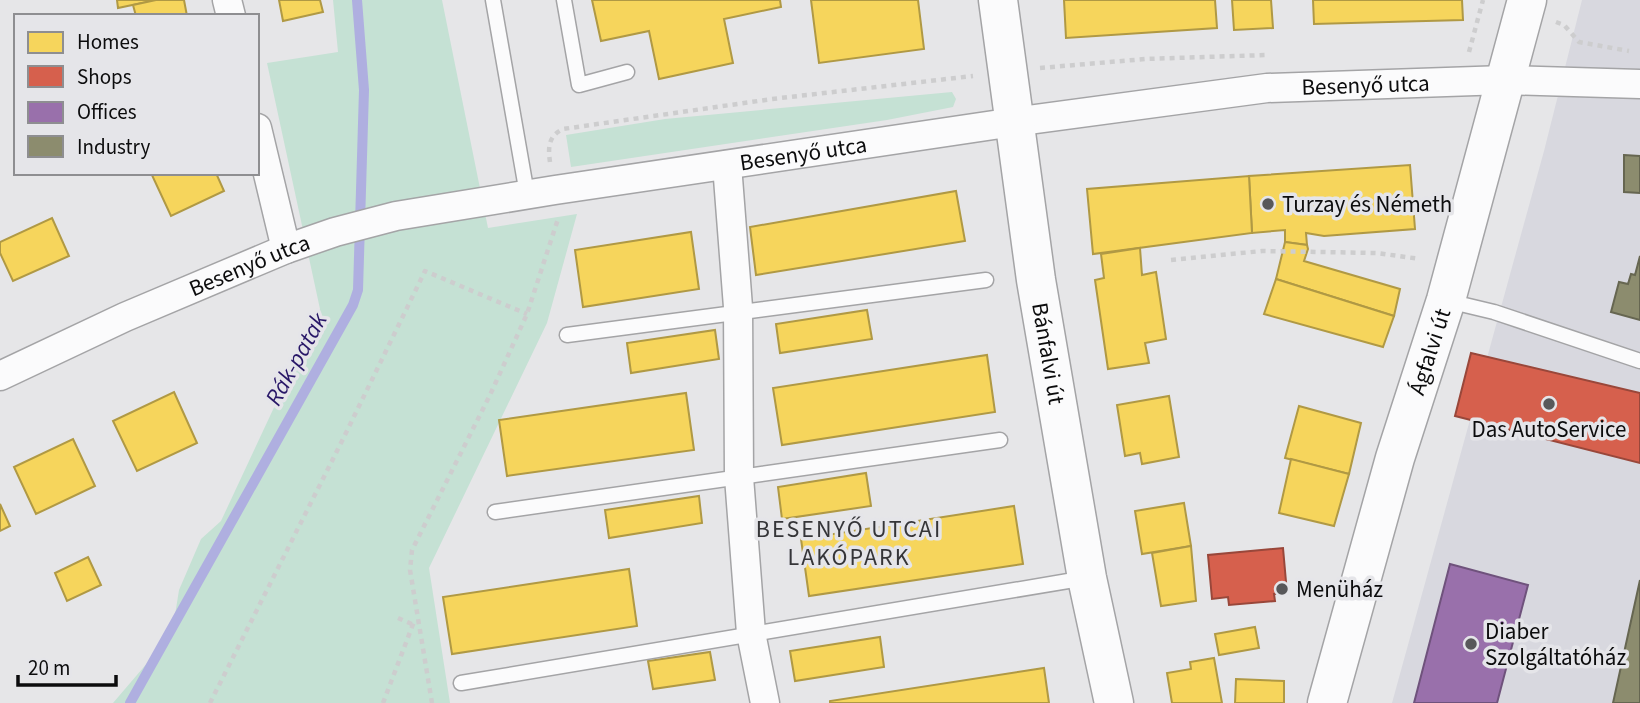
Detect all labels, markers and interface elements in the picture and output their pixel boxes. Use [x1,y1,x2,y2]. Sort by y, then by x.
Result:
legend [14,14,259,175]
text: Homes [77,27,139,57]
text: Shops [77,62,132,92]
street label: Besenyő utca [1301,67,1430,104]
text: Offices [77,97,137,127]
street label: Besenyő utca [738,128,869,179]
text: Industry [77,132,150,162]
place label: Turzay és Németh [1282,188,1452,221]
marker: Turzay és Németh [1260,196,1276,212]
street label: Besenyő utca [184,226,314,305]
street label: Bánfalvi út [1023,300,1073,407]
street label: Ágfalvi út [1400,304,1459,399]
water label: Rák-patak [257,306,337,412]
marker: Das AutoService [1541,396,1557,412]
place label: Das AutoService [1472,413,1626,446]
district label: BESENYŐ UTCAI LAKÓPARK [756,512,942,575]
place label: Menüház [1296,573,1383,606]
marker: Menüház [1274,581,1290,597]
place label: Diaber Szolgáltatóház [1485,615,1626,674]
marker: Diaber Szolgáltatóház [1463,636,1479,652]
scale bar [18,644,116,688]
text: 20 m [28,653,70,683]

